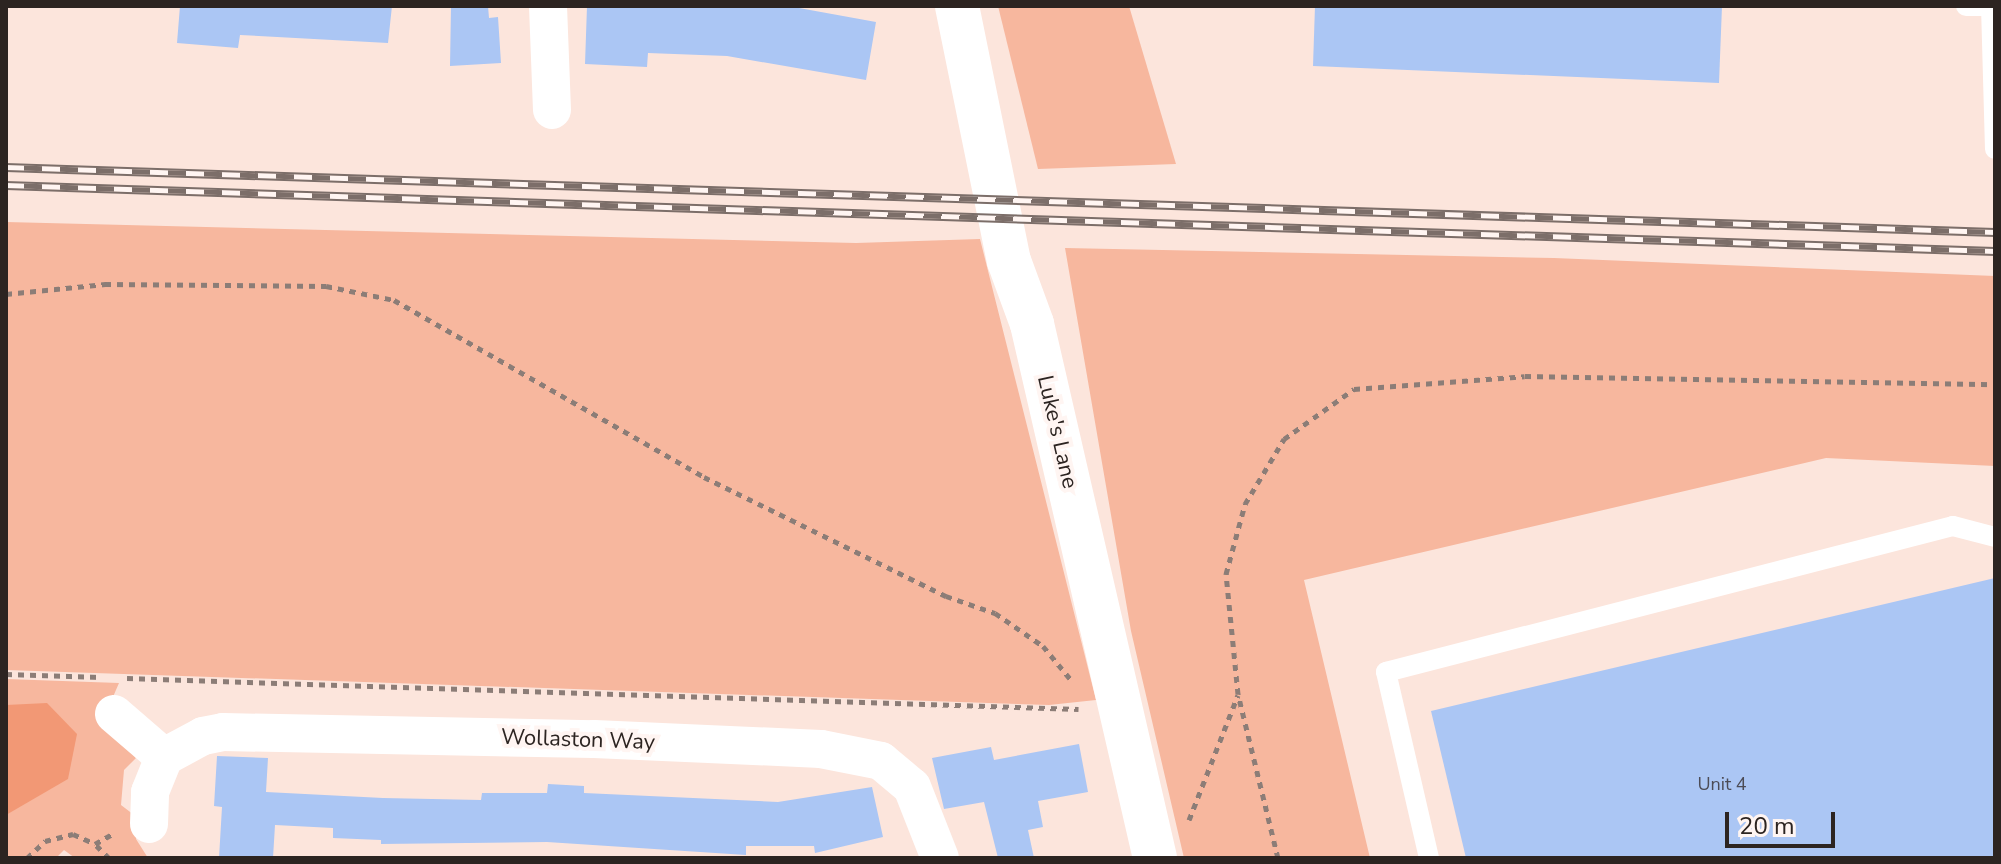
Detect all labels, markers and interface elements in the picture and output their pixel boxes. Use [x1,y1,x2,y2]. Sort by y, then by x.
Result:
street label: Luke's Lane [1031,373,1083,491]
street label: Wollaston Way [501,724,655,756]
house number: Unit 4 [1697,773,1747,795]
scale bar [1729,796,1839,846]
text: 20 m [1739,810,1795,842]

